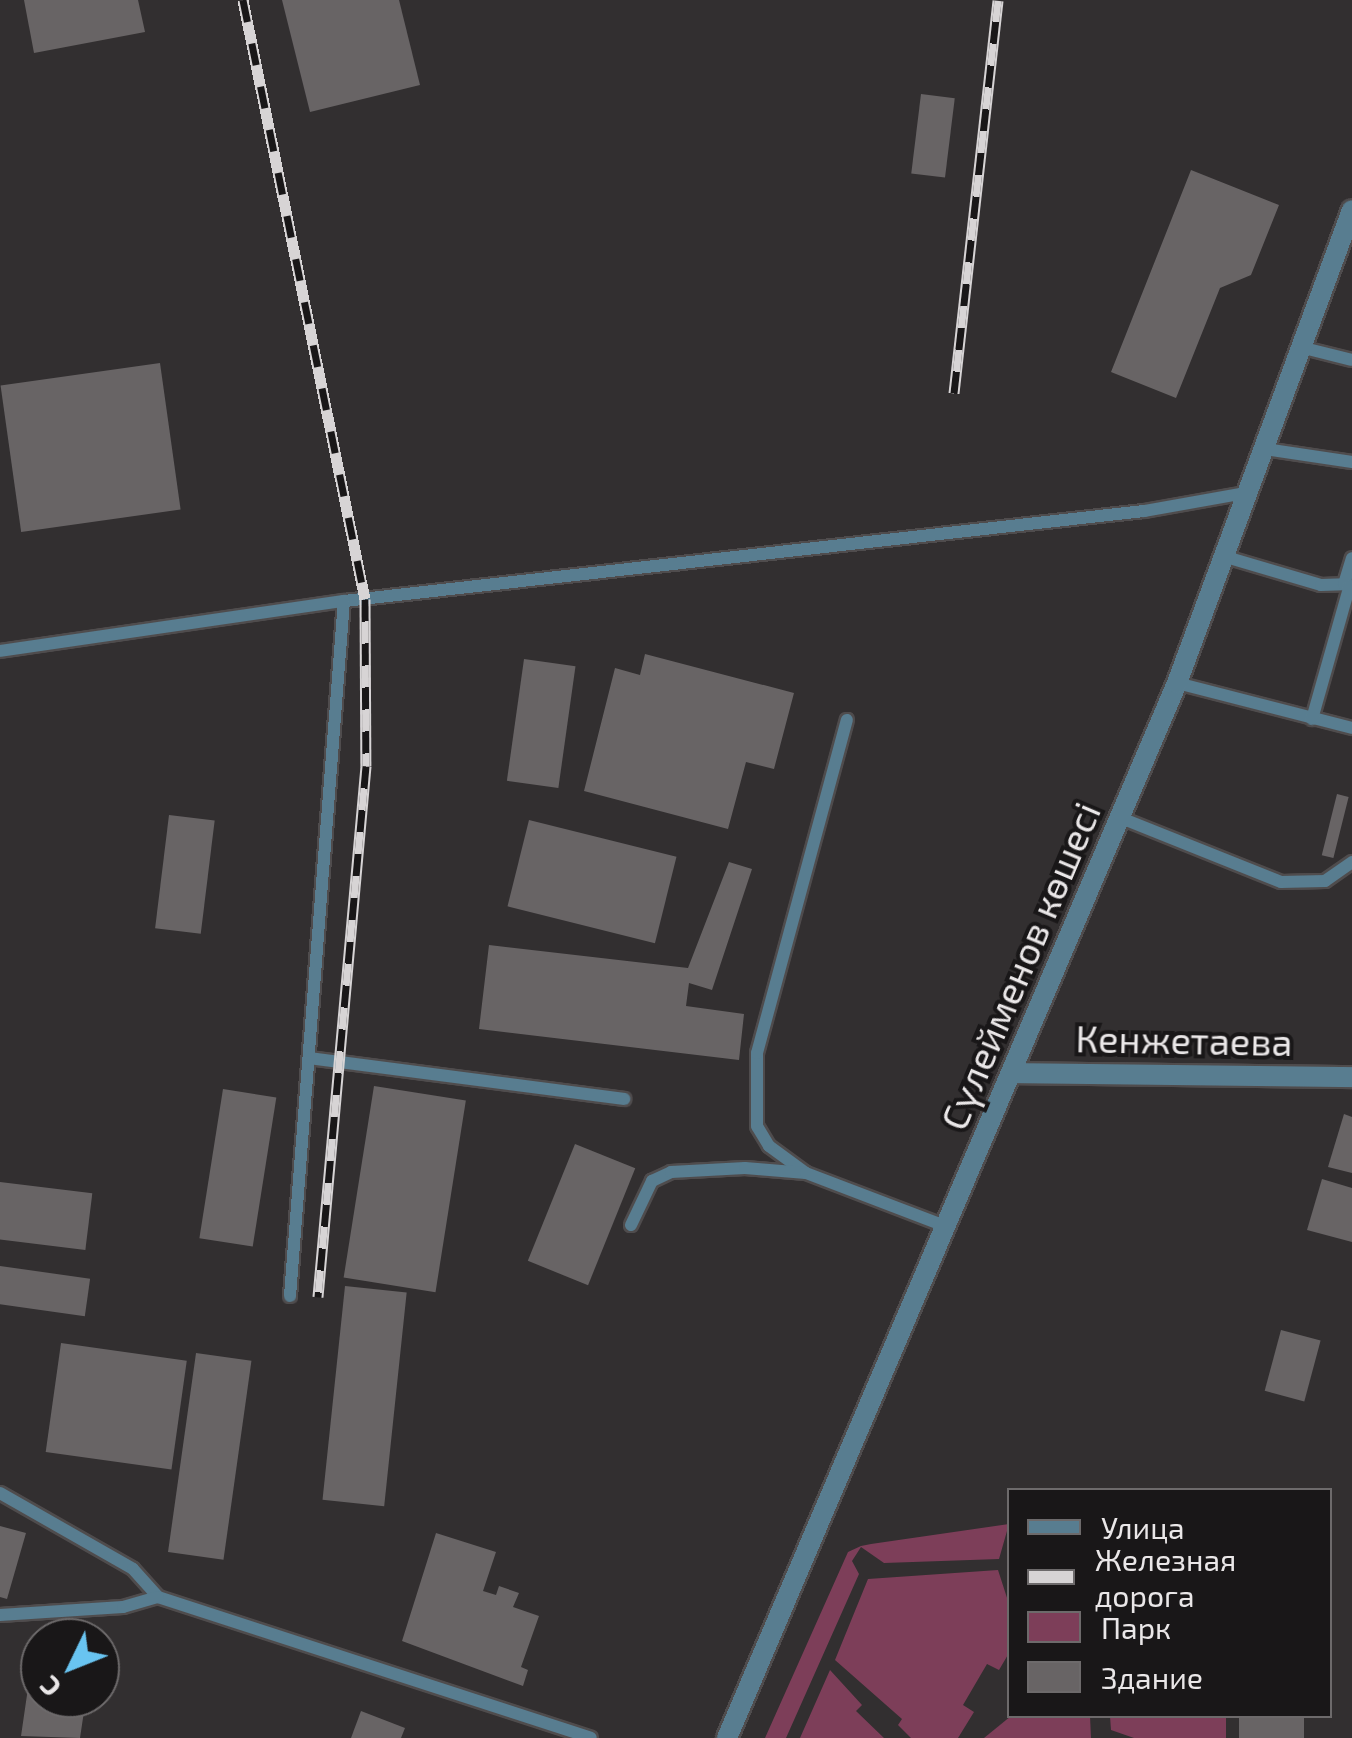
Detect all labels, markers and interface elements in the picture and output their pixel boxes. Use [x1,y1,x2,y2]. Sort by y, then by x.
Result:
street label: Сүлейменов көшесі [930,795,1110,1137]
street label: Кенжетаева [1075,1015,1293,1065]
legend [1007,1488,1332,1718]
text: Улица [1101,1509,1185,1545]
text: Железная дорога [1095,1541,1236,1613]
text: Парк [1101,1609,1171,1645]
north arrow [20,1618,120,1718]
text: Здание [1101,1659,1203,1695]
text: С [31,1669,68,1705]

